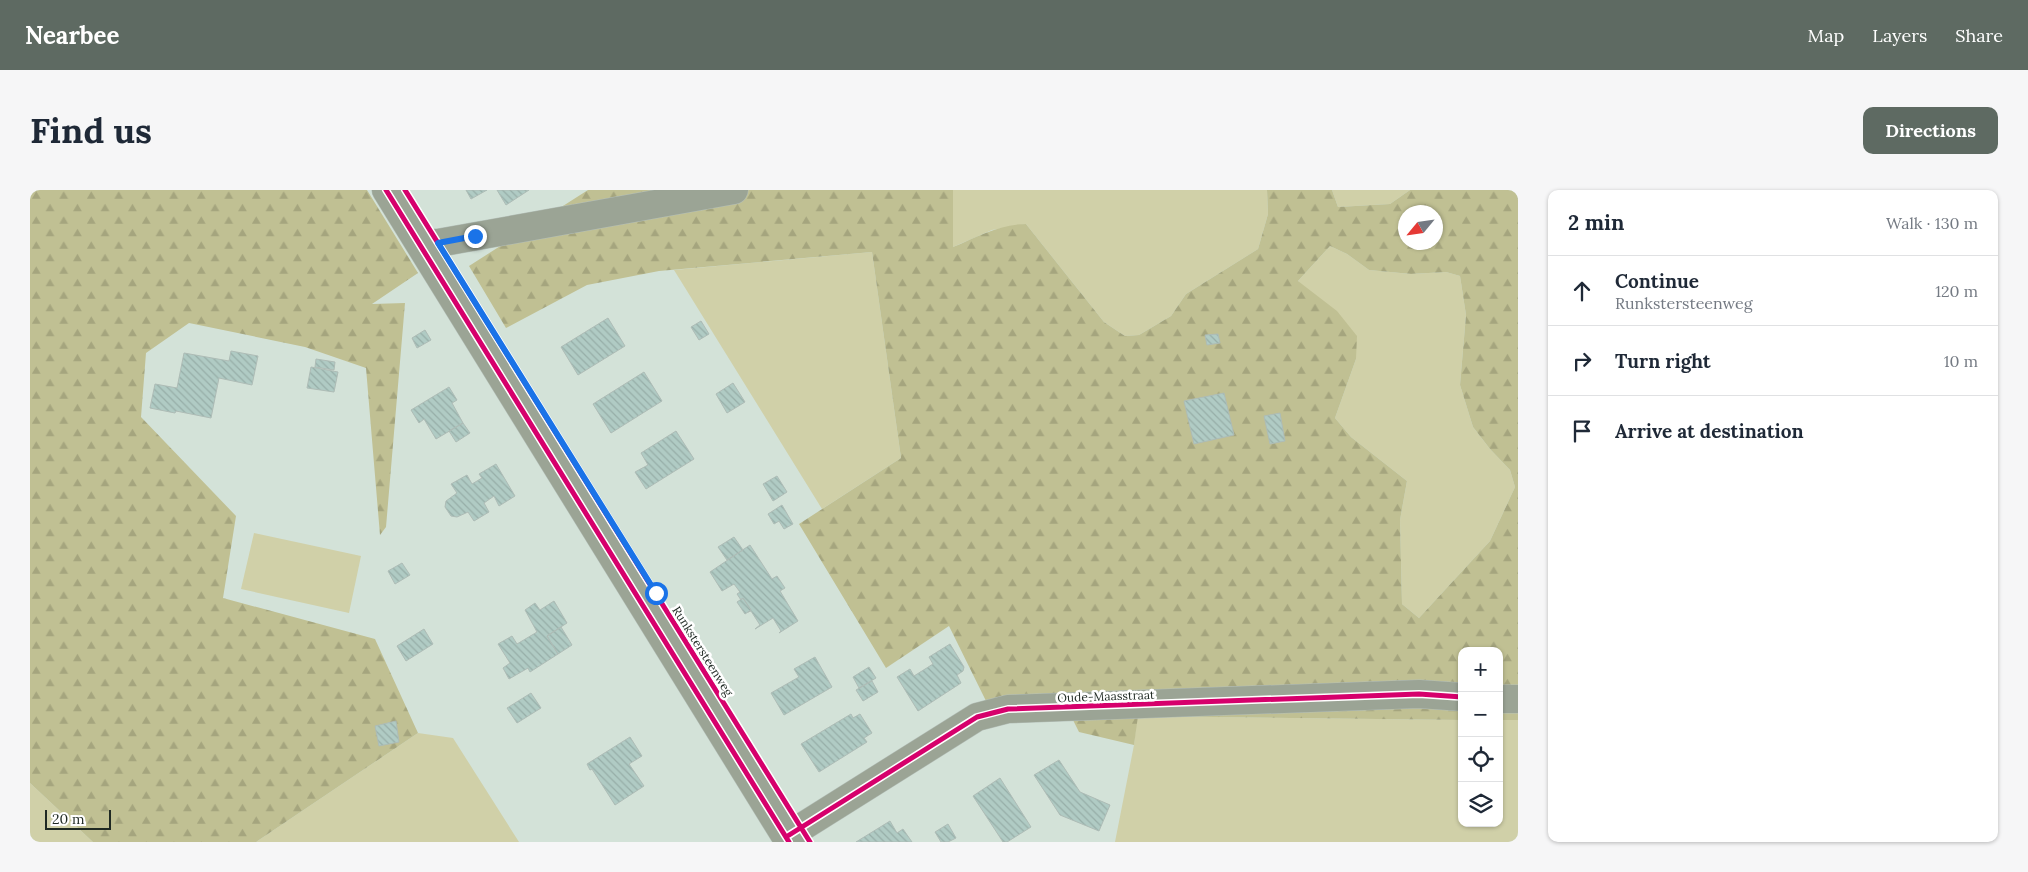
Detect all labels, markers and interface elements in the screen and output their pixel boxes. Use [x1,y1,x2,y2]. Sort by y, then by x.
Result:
text: Nearbee [25,20,119,51]
text: Map [1808,24,1844,47]
text: Layers [1872,24,1927,47]
text: Share [1955,24,2003,47]
button: Directions [1863,107,1998,154]
text: Find us [30,108,152,153]
north arrow [1398,205,1443,250]
text: 2 min [1568,209,1624,236]
text: Walk · 130 m [1886,213,1978,233]
route end [464,225,487,248]
text: Continue [1615,269,1699,293]
icon: ahead [1568,277,1596,305]
text: 120 m [1935,281,1978,301]
text: Runkstersteenweg [1615,293,1753,313]
icon: right [1568,347,1596,375]
text: Turn right [1615,349,1711,373]
text: 10 m [1944,351,1978,371]
icon: arrive [1568,417,1596,445]
text: Arrive at destination [1615,419,1804,443]
route start [645,582,668,605]
street label: Runkstersteenweg [669,603,737,699]
map controls [1458,647,1503,827]
button: + [1458,647,1503,692]
street label: Oude-Maasstraat [1057,687,1155,705]
button: − [1458,692,1503,737]
button: locate [1458,737,1503,782]
button: layers [1458,782,1503,827]
scale bar [45,807,111,830]
text: 20 m [52,810,84,828]

